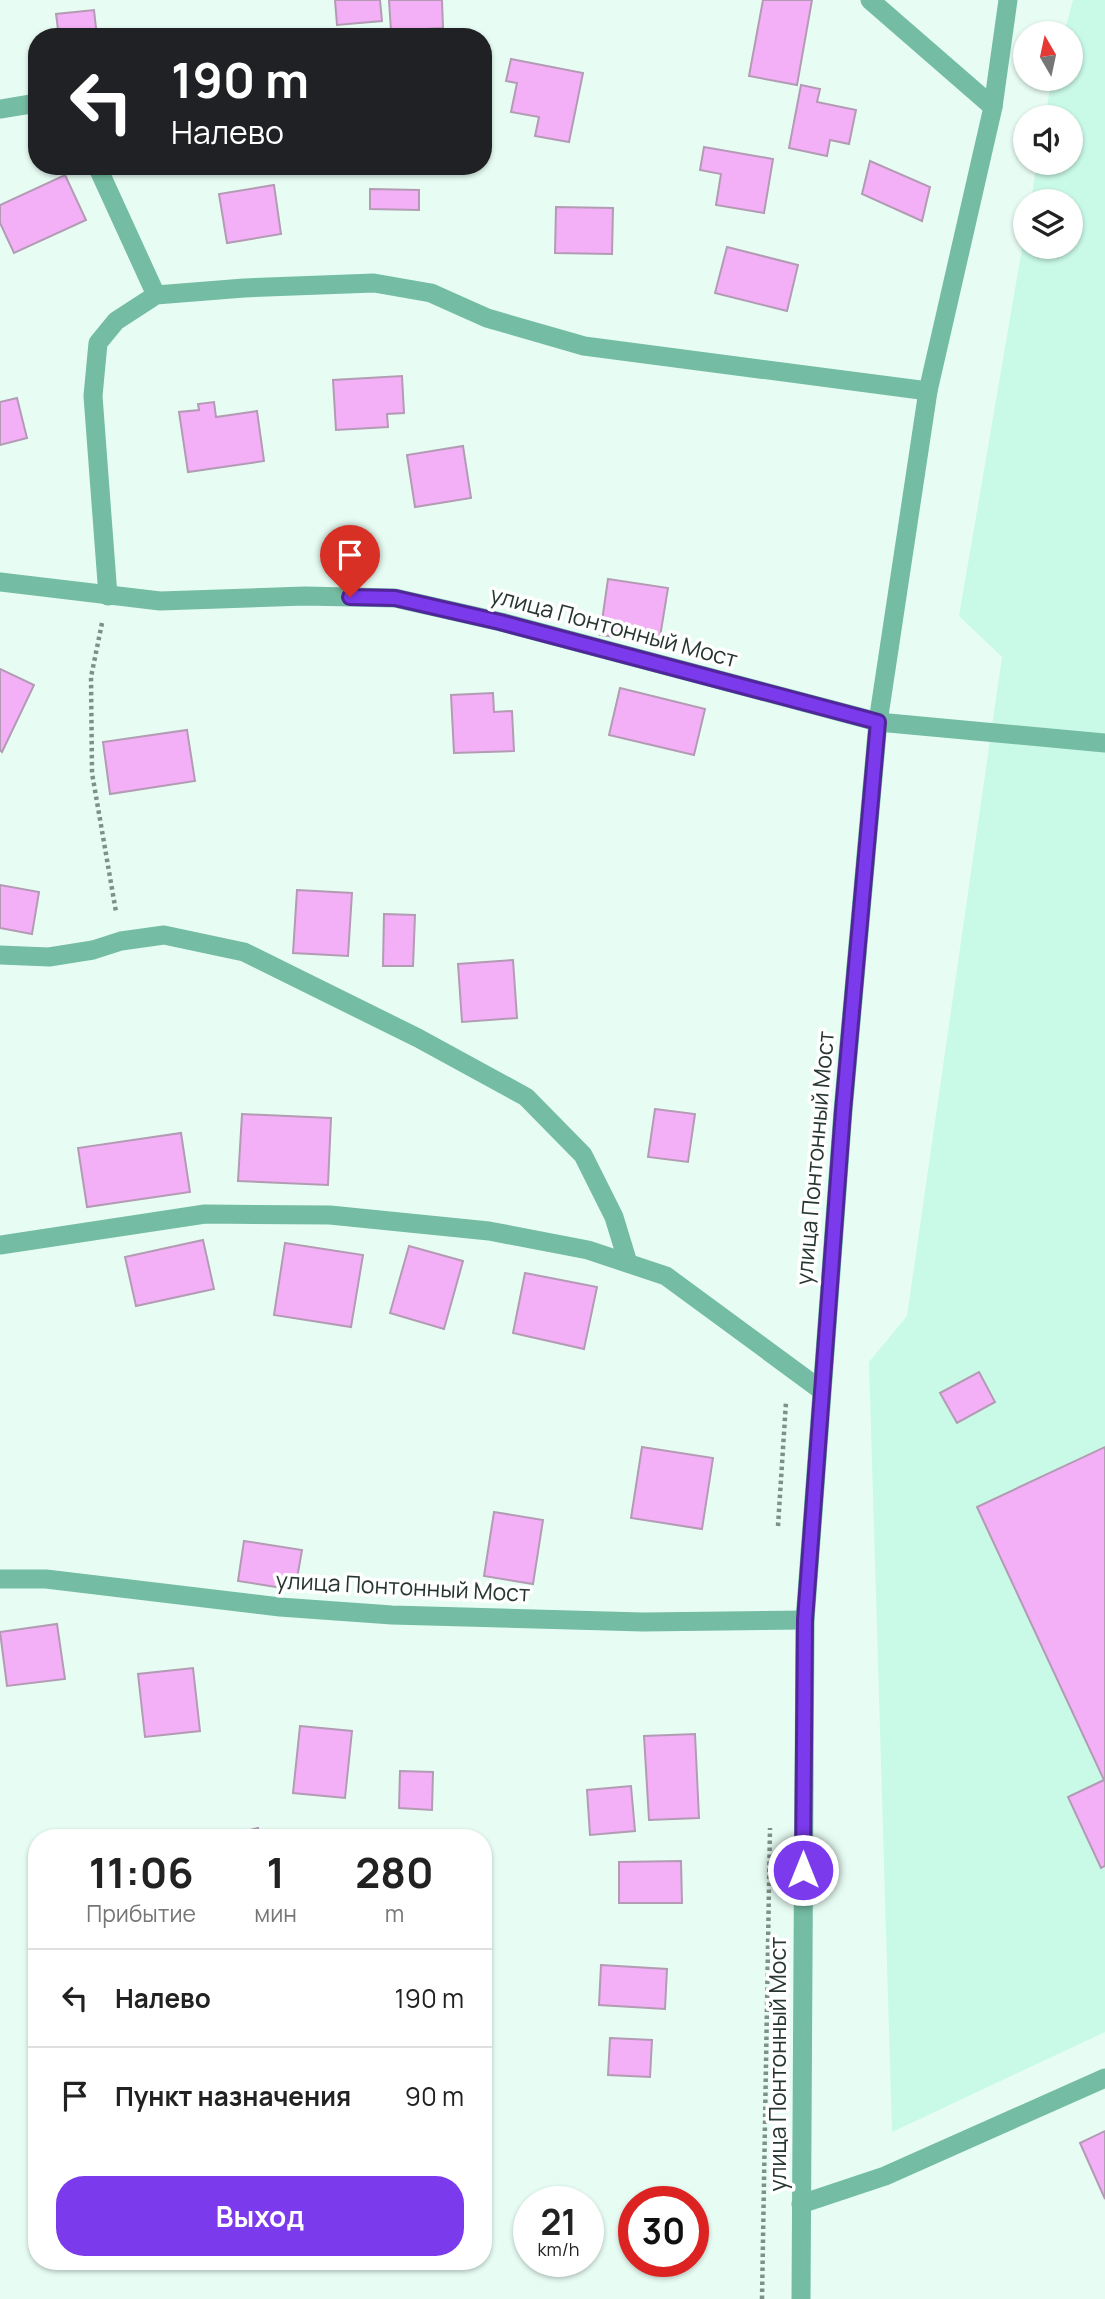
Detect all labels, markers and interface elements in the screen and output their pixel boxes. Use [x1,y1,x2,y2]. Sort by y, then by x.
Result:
north arrow [1013,21,1083,91]
map controls [1013,21,1083,259]
text: 190 m [171,46,309,113]
icon: left [56,56,147,147]
button: sound [1013,105,1083,175]
text: Налево [171,110,284,154]
button: layers [1013,189,1083,259]
pin [320,525,380,597]
icon: arrive [331,536,369,574]
street label: улица Понтонный Мост [487,578,742,675]
street label: улица Понтонный Мост [787,1029,841,1286]
street label: улица Понтонный Мост [275,1563,532,1609]
position arrow [766,1833,840,1907]
text: 11:06 [89,1843,194,1901]
text: 1 [266,1843,285,1901]
text: 280 [355,1843,434,1901]
text: Прибытие [86,1897,196,1929]
text: мин [254,1897,297,1929]
text: m [385,1897,404,1929]
street label: улица Понтонный Мост [761,1936,793,2192]
icon: left [56,1979,94,2017]
text: Налево [115,1980,211,2016]
text: 190 m [395,1980,464,2016]
icon: arrive [56,2077,94,2115]
text: Пункт назначения [115,2078,351,2114]
text: 90 m [405,2078,464,2114]
button: Выход [56,2176,464,2256]
speed limit sign: 30 [618,2186,709,2277]
text: 21 [540,2198,577,2246]
text: km/h [538,2237,579,2261]

